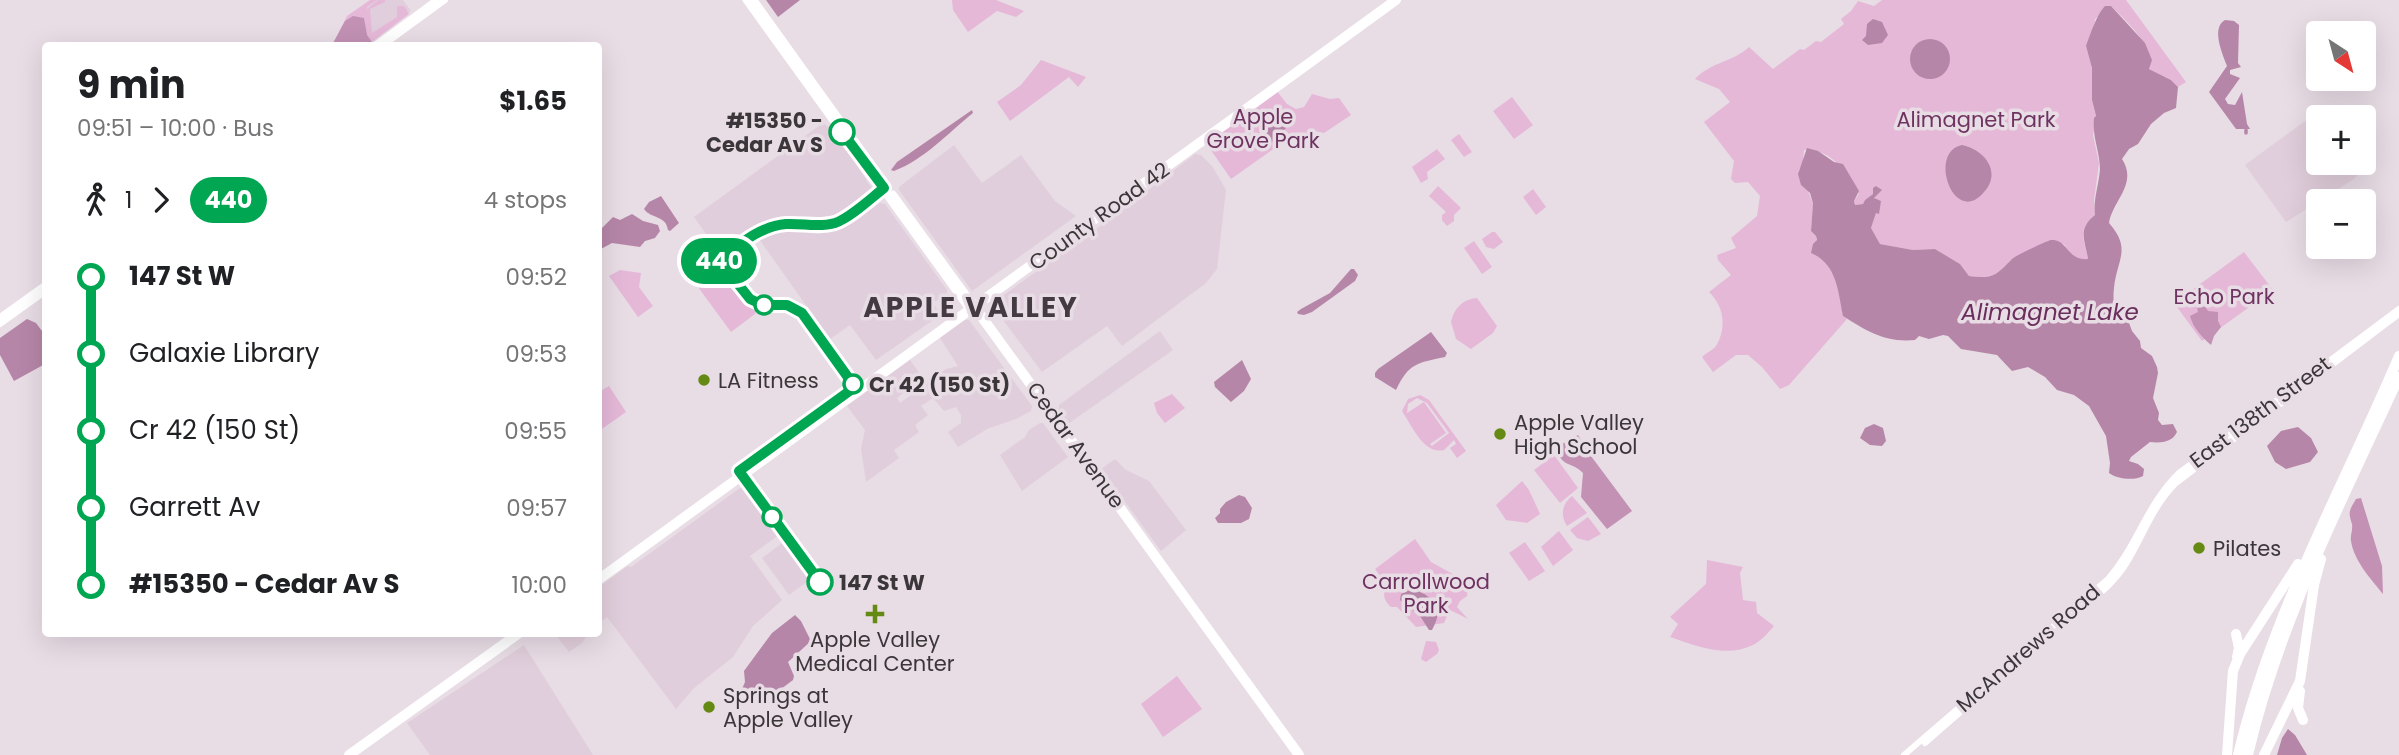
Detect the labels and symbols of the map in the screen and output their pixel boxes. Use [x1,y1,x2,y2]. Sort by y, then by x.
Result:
north arrow [2306,21,2376,91]
park label: Apple Grove Park [1206,102,1320,155]
park label: Alimagnet Park [1896,105,2056,134]
place label: #15350 - Cedar Av S [706,106,823,159]
marker: #15350 - Cedar Av S [829,119,855,145]
street label: County Road 42 [1023,155,1175,277]
line badge: 440 [679,238,759,284]
park label: Echo Park [2173,282,2275,311]
district label: APPLE VALLEY [863,288,1079,327]
unlabelled marker [754,295,774,315]
water label: Alimagnet Lake [1960,296,2139,328]
street label: East 138th Street [2184,349,2336,475]
place label: LA Fitness [718,366,819,395]
place label: Cr 42 (150 St) [869,370,1010,399]
marker: LA Fitness [696,372,712,388]
marker: Cr 42 (150 St) [843,374,863,394]
street label: Cedar Avenue [1020,376,1132,514]
place label: Apple Valley High School [1514,408,1644,461]
marker: Apple Valley High School [1492,426,1508,442]
unlabelled marker [762,507,782,527]
place label: Pilates [2213,534,2281,563]
marker: Pilates [2191,540,2207,556]
park label: Carrollwood Park [1362,567,1490,620]
place label: 147 St W [839,568,925,597]
marker: 147 St W [807,569,833,595]
street label: McAndrews Road [1950,577,2106,719]
marker: Apple Valley Medical Center [865,604,885,624]
place label: Apple Valley Medical Center [795,625,955,678]
place label: Springs at Apple Valley [723,681,853,734]
marker: Springs at Apple Valley [701,699,717,715]

